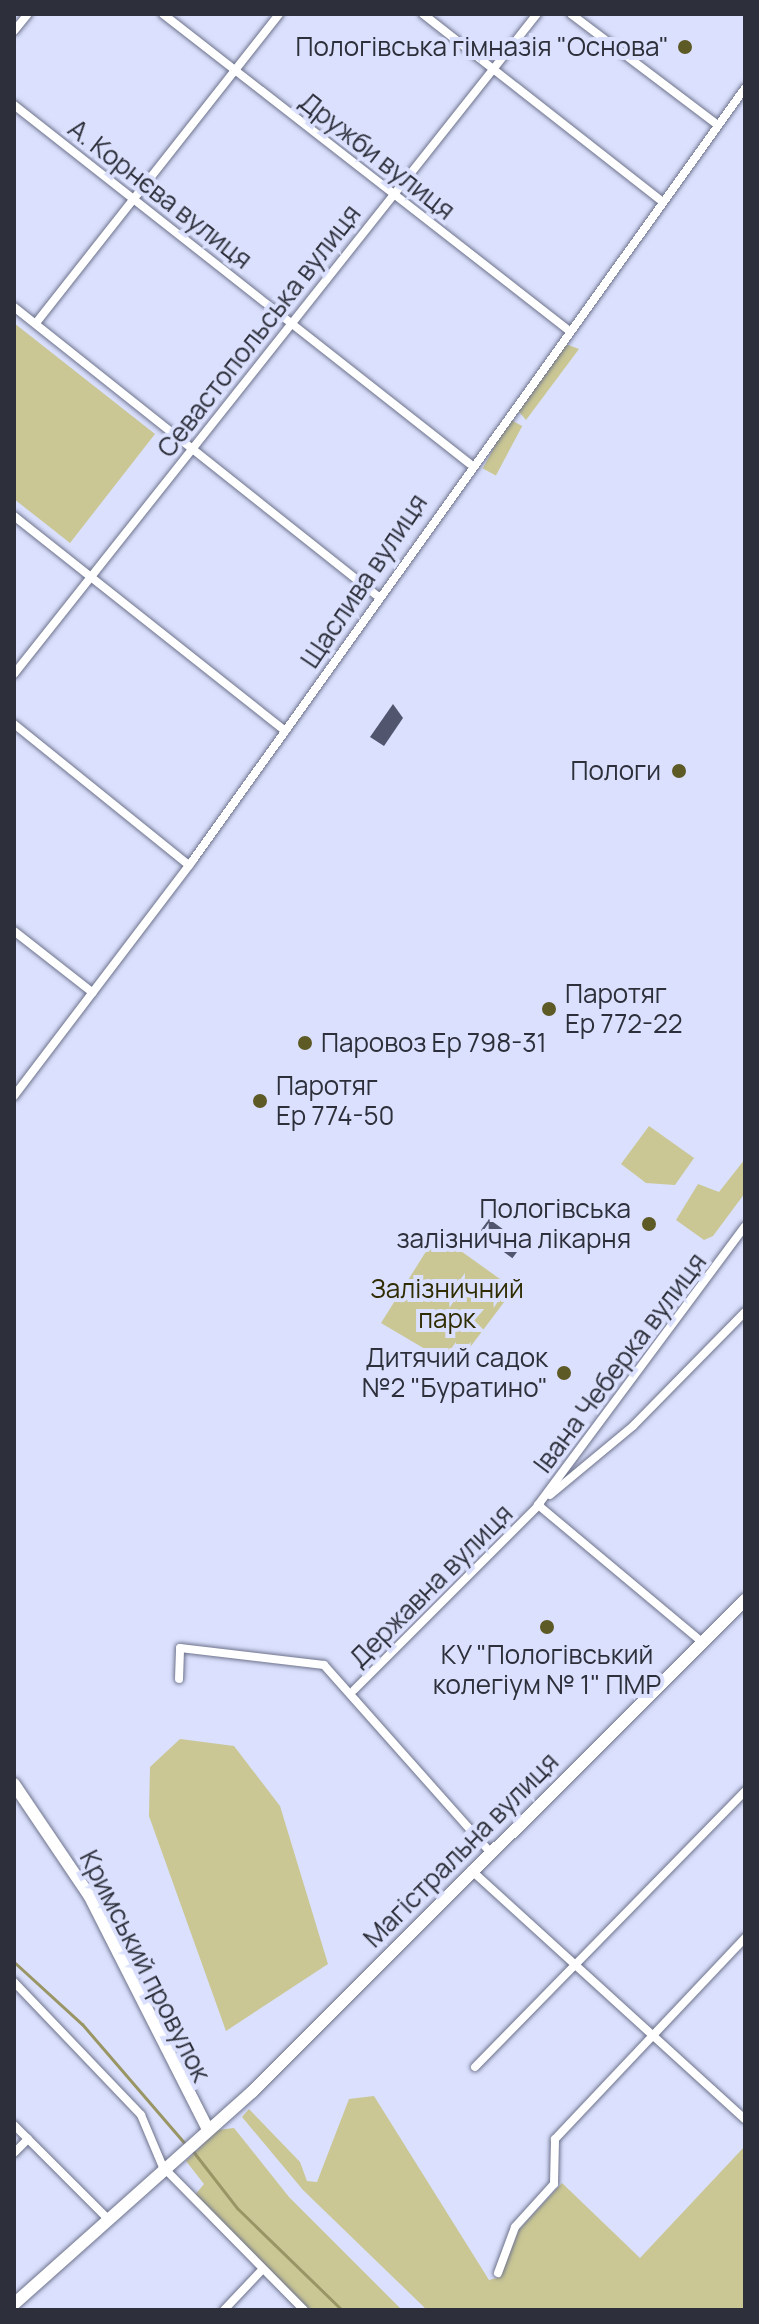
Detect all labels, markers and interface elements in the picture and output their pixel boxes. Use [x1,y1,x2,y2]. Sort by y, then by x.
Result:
place label: Пологівська гімназія "Основа" [295,31,669,63]
marker: Пологівська гімназія "Основа" [676,38,694,56]
street label: Дружби вулиця [293,86,461,226]
street label: А. Корнєва вулиця [62,113,258,275]
street label: Севастопольська вулиця [151,199,367,463]
street label: Щаслива вулиця [294,488,434,674]
place label: Пологи [570,755,661,787]
marker: Пологи [668,760,690,782]
place label: Паротяг Ер 772-22 [565,978,683,1040]
marker: Паротяг Ер 772-22 [540,1000,558,1018]
place label: Паровоз Ер 798-31 [321,1027,547,1059]
marker: Паровоз Ер 798-31 [296,1034,314,1052]
place label: Паротяг Ер 774-50 [276,1070,394,1132]
marker: Паротяг Ер 774-50 [251,1092,269,1110]
place label: Пологівська залізнична лікарня [396,1193,631,1254]
marker: Пологівська залізнична лікарня [638,1213,660,1235]
street label: Івана Чеберка вулиця [527,1247,713,1479]
park label: Залізничний парк [370,1273,524,1334]
place label: Дитячий садок №2 "Буратино" [362,1342,548,1404]
marker: Дитячий садок №2 "Буратино" [555,1364,573,1382]
street label: Державна вулиця [343,1498,519,1674]
marker: КУ "Пологівський колегіум № 1" ПМР [538,1618,556,1636]
place label: КУ "Пологівський колегіум № 1" ПМР [433,1639,661,1700]
street label: Магістральна вулиця [357,1746,565,1954]
street label: Кримський провулок [73,1845,217,2087]

